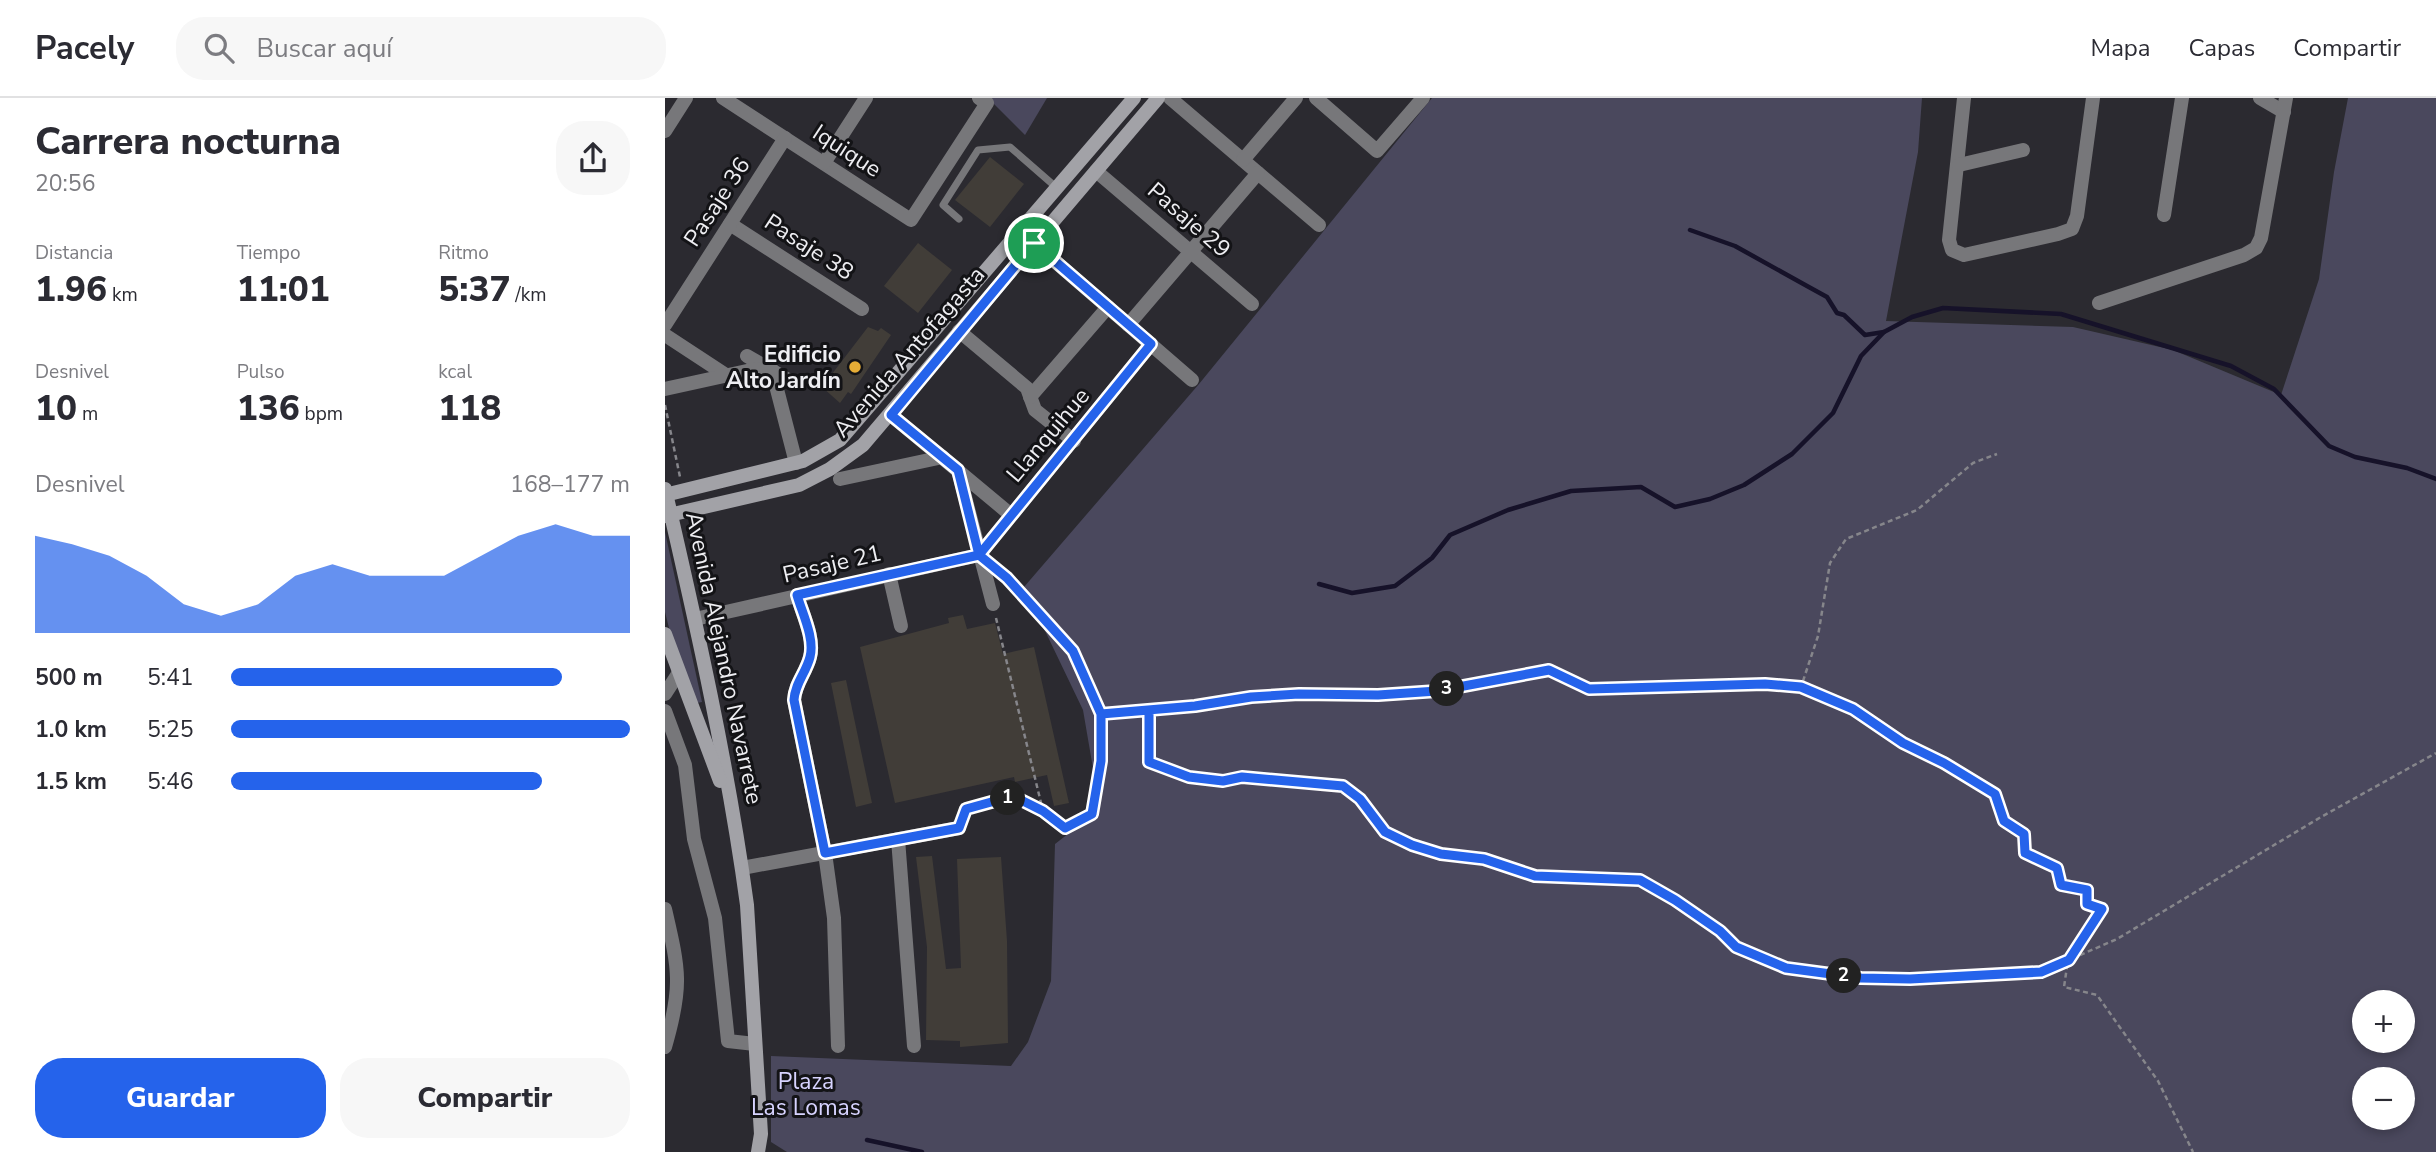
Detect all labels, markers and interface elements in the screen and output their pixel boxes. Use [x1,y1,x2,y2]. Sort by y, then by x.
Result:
search box [176,17,666,80]
text: Pacely [35,26,134,71]
icon: search [200,29,238,67]
text: Buscar aquí [256,31,392,66]
text: Mapa [2091,32,2151,64]
text: Capas [2189,32,2255,64]
text: Compartir [2293,32,2401,64]
text: Carrera nocturna [35,116,341,167]
street label: Iquique [807,117,887,185]
button: share [556,121,630,195]
street label: Pasaje 36 [677,151,757,253]
text: 20:56 [35,168,95,199]
street label: Pasaje 29 [1141,175,1237,265]
street label: Pasaje 38 [758,207,860,287]
pin [1004,213,1064,273]
icon: arrive [1015,224,1053,262]
text: Distancia [35,240,113,266]
text: Tiempo [237,240,301,266]
text: Ritmo [438,240,489,266]
street label: Avenida Antofagasta [826,260,992,444]
text: 1.96 [35,266,107,313]
text: 11:01 [237,266,330,313]
text: 5:37 [438,266,510,313]
text: km [107,282,138,308]
text: /km [510,282,546,308]
place label: Edificio Alto Jardín [726,339,841,396]
text: Desnivel [35,359,109,385]
text: Pulso [237,359,284,385]
text: kcal [438,359,472,385]
marker: Edificio Alto Jardín [847,359,863,375]
street label: Llanquihue [999,381,1097,489]
text: 10 [35,385,77,432]
text: 136 [237,385,300,432]
text: 118 [438,385,501,432]
text: m [77,401,98,427]
text: bpm [300,401,343,427]
text: Desnivel [35,469,125,500]
text: 168–177 m [510,469,630,500]
street label: Avenida Alejandro Navarrete [678,509,770,807]
street label: Pasaje 21 [779,538,885,590]
text: 500 m [35,662,103,693]
text: 5:41 [147,662,194,693]
pin: 3 [1429,672,1465,706]
text: 3 [1441,675,1452,701]
text: 1.0 km [35,714,107,745]
text: 5:25 [147,714,194,745]
text: 1.5 km [35,766,107,797]
text: 5:46 [147,766,194,797]
pin: 1 [991,780,1025,816]
text: 1 [1002,784,1013,810]
pin: 2 [1827,958,1861,994]
text: 2 [1838,962,1849,988]
map controls [2352,990,2415,1130]
button: + [2352,990,2415,1053]
button: Guardar [35,1058,326,1138]
button: Compartir [340,1058,630,1138]
park label: Plaza Las Lomas [751,1066,861,1123]
button: − [2352,1067,2415,1130]

